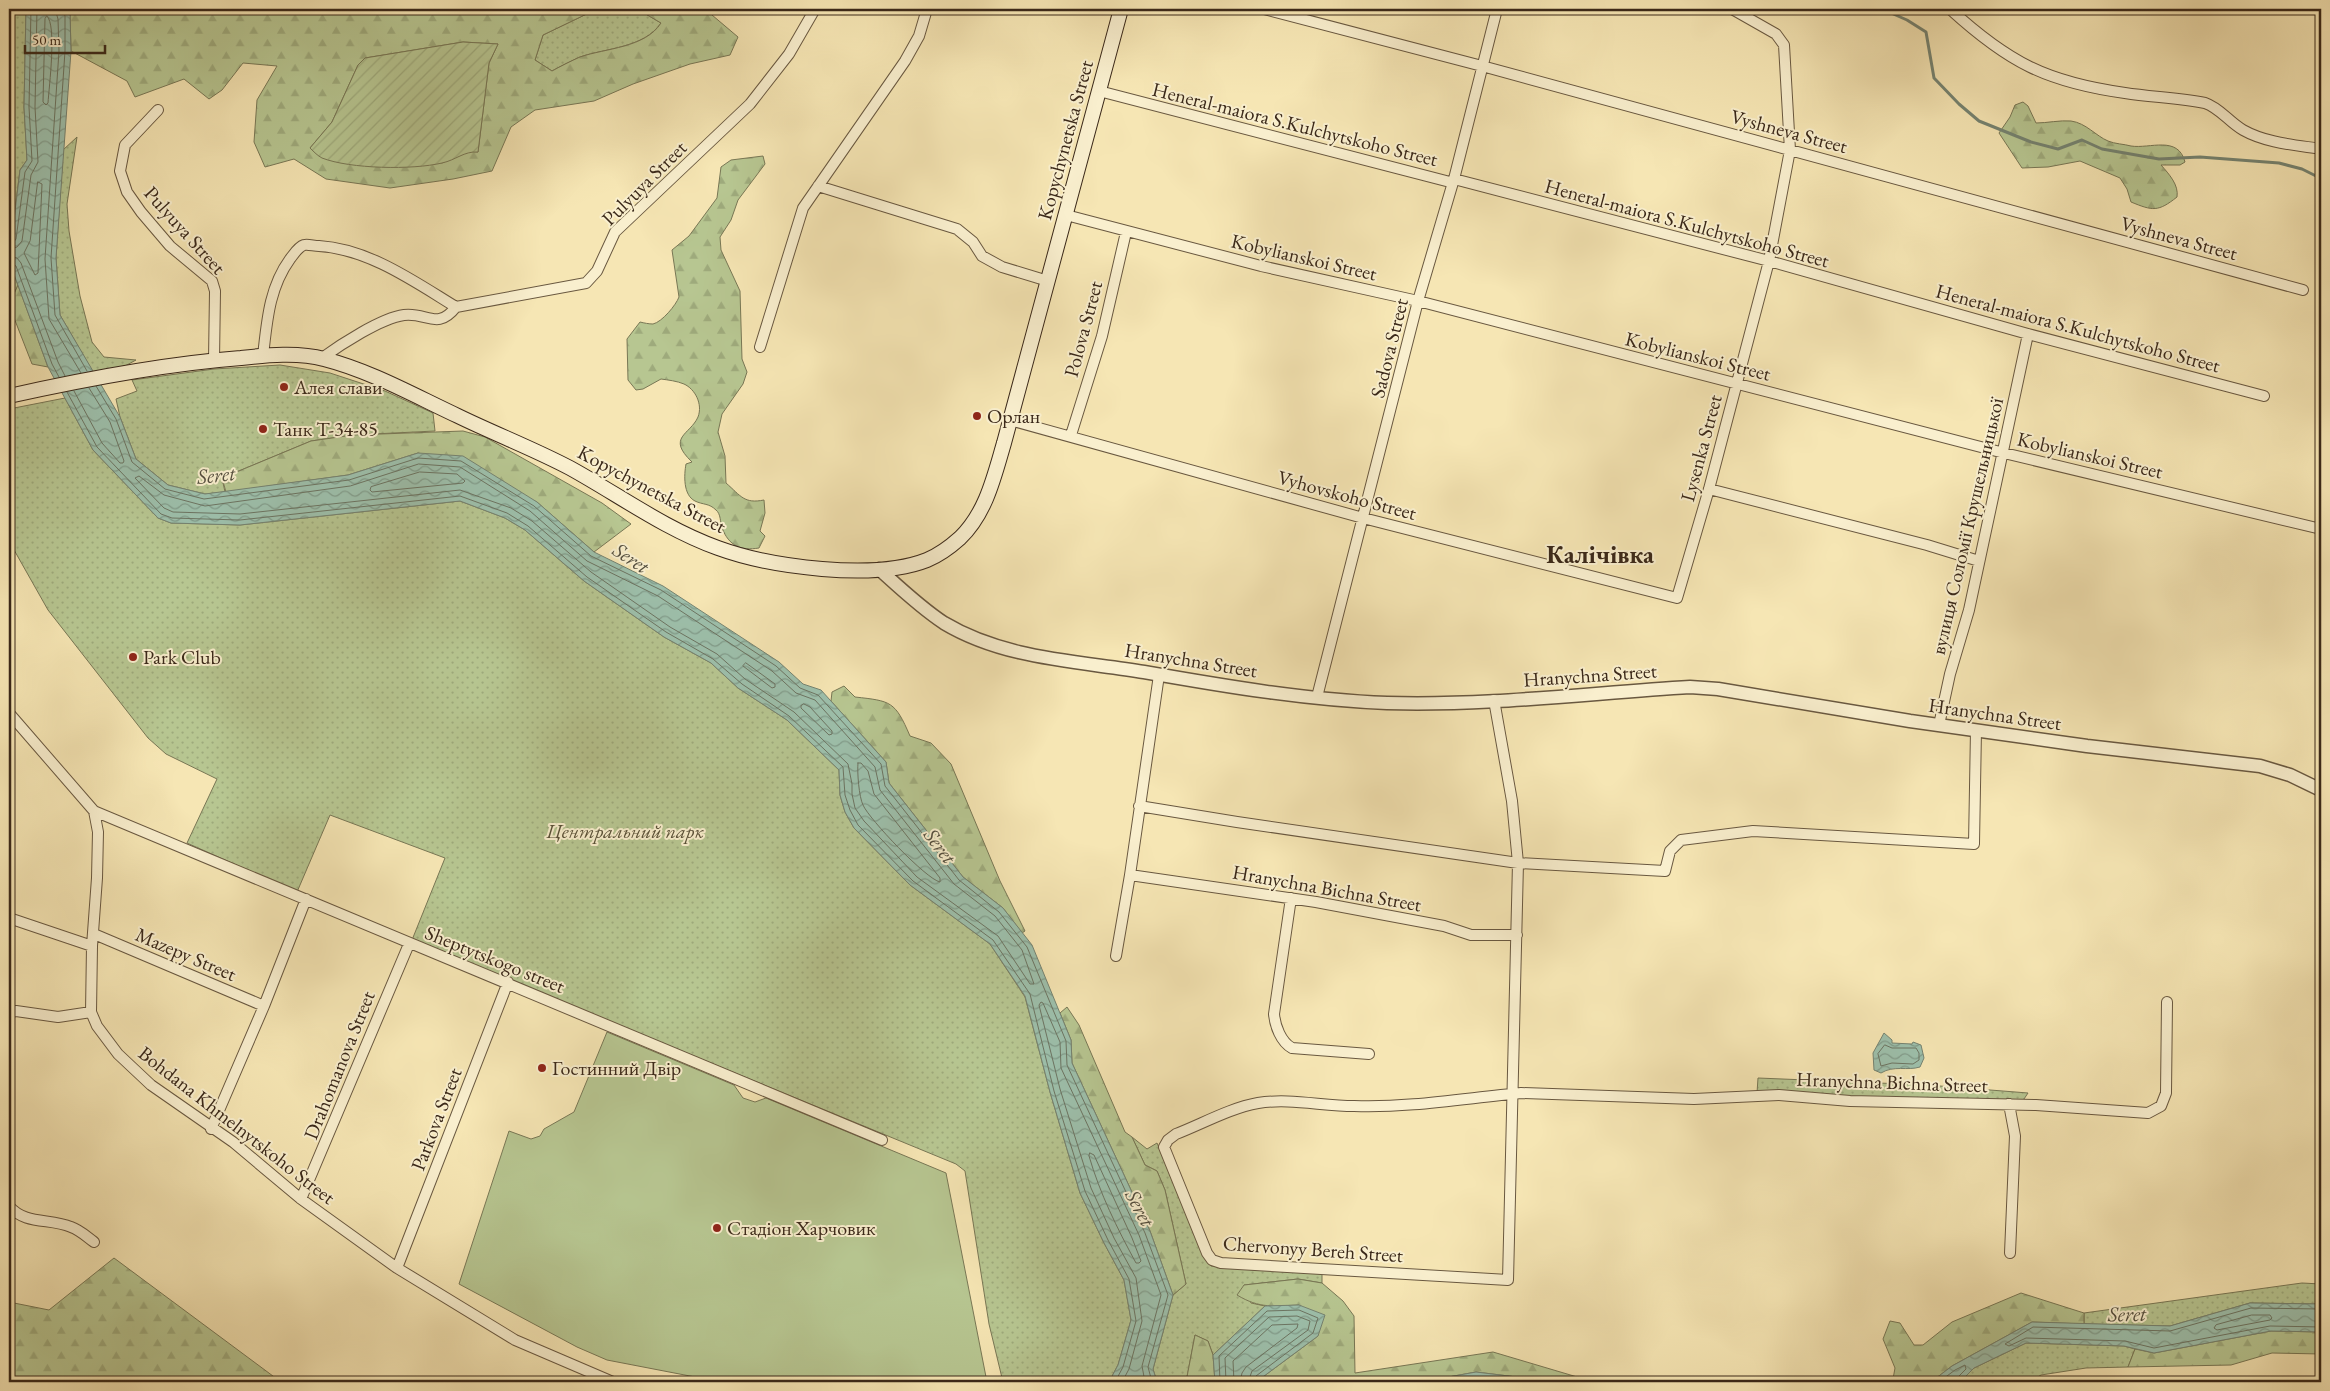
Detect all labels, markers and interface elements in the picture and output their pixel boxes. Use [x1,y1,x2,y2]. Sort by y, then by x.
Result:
scale bar [25,22,105,54]
text: 50 m [32,30,61,49]
street label: Kopychynetska Street [1031,57,1099,223]
street label: Heneral-maiora S.Kulchytskoho Street [1150,76,1441,172]
street label: Vyshneva Street [1728,103,1851,159]
street label: Pulyuya Street [596,134,693,231]
street label: Heneral-maiora S.Kulchytskoho Street [1542,172,1833,274]
street label: Pulyuya Street [139,180,232,280]
street label: Vyshneva Street [2118,210,2241,266]
street label: Kobylianskoi Street [1229,228,1380,287]
street label: Polova Street [1058,277,1108,380]
street label: Heneral-maiora S.Kulchytskoho Street [1933,277,2224,379]
street label: Sadova Street [1364,295,1414,400]
street label: Kobylianskoi Street [1623,325,1774,387]
place label: Алея слави [293,374,383,400]
marker: Алея слави [278,381,290,393]
street label: Lysenka Street [1674,391,1728,504]
street label: вулиця Соломії Крушельницької [1925,394,2009,657]
place label: Орлан [987,403,1040,429]
marker: Орлан [971,410,983,422]
place label: Танк Т-34-85 [273,416,378,442]
marker: Танк Т-34-85 [257,423,269,435]
street label: Kobylianskoi Street [2015,426,2166,485]
street label: Kopychynetska Street [573,439,731,539]
water label: Seret [195,459,237,490]
street label: Vyhovskoho Street [1275,464,1420,526]
water label: Seret [607,535,655,580]
district label: Калічівка [1546,538,1655,570]
street label: Hranychna Street [1123,637,1260,683]
place label: Park Club [143,644,221,670]
marker: Park Club [127,651,139,663]
street label: Hranychna Street [1522,657,1658,693]
street label: Hranychna Street [1927,692,2064,736]
park label: Центральний парк [545,818,704,844]
water label: Seret [918,822,963,870]
street label: Hranychna Bichna Street [1230,859,1424,918]
street label: Sheptytskogo street [421,919,569,999]
street label: Mazepy Street [132,921,241,987]
street label: Drahomanova Street [297,986,381,1143]
street label: Bohdana Khmelnytskoho Street [133,1040,341,1210]
place label: Гостинний Двір [552,1055,681,1081]
marker: Гостинний Двір [536,1062,548,1074]
street label: Parkova Street [405,1063,468,1174]
street label: Hranychna Bichna Street [1796,1066,1989,1098]
water label: Seret [1119,1184,1162,1232]
place label: Стадіон Харчовик [727,1215,876,1241]
marker: Стадіон Харчовик [711,1222,723,1234]
street label: Chervonyy Bereh Street [1222,1230,1405,1268]
water label: Seret [2107,1300,2147,1327]

